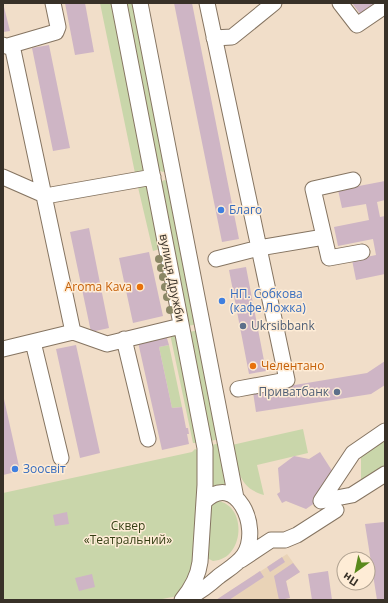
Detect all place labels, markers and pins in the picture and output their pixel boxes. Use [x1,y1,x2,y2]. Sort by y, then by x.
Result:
place label: Благо [229,201,262,218]
marker: Благо [216,205,226,215]
place label: Aroma Kava [65,278,132,295]
marker: Aroma Kava [135,282,145,292]
place label: НП. Собкова (кафе Ложка) [230,285,306,316]
marker: НП. Собкова (кафе Ложка) [217,296,227,306]
place label: Ukrsibbank [251,317,315,334]
marker: Ukrsibbank [238,321,248,331]
place label: Челентано [261,357,324,374]
marker: Челентано [248,361,258,371]
place label: Приватбанк [258,383,330,400]
marker: Приватбанк [332,387,342,397]
place label: Зоосвіт [23,460,66,477]
marker: Зоосвіт [10,464,20,474]

